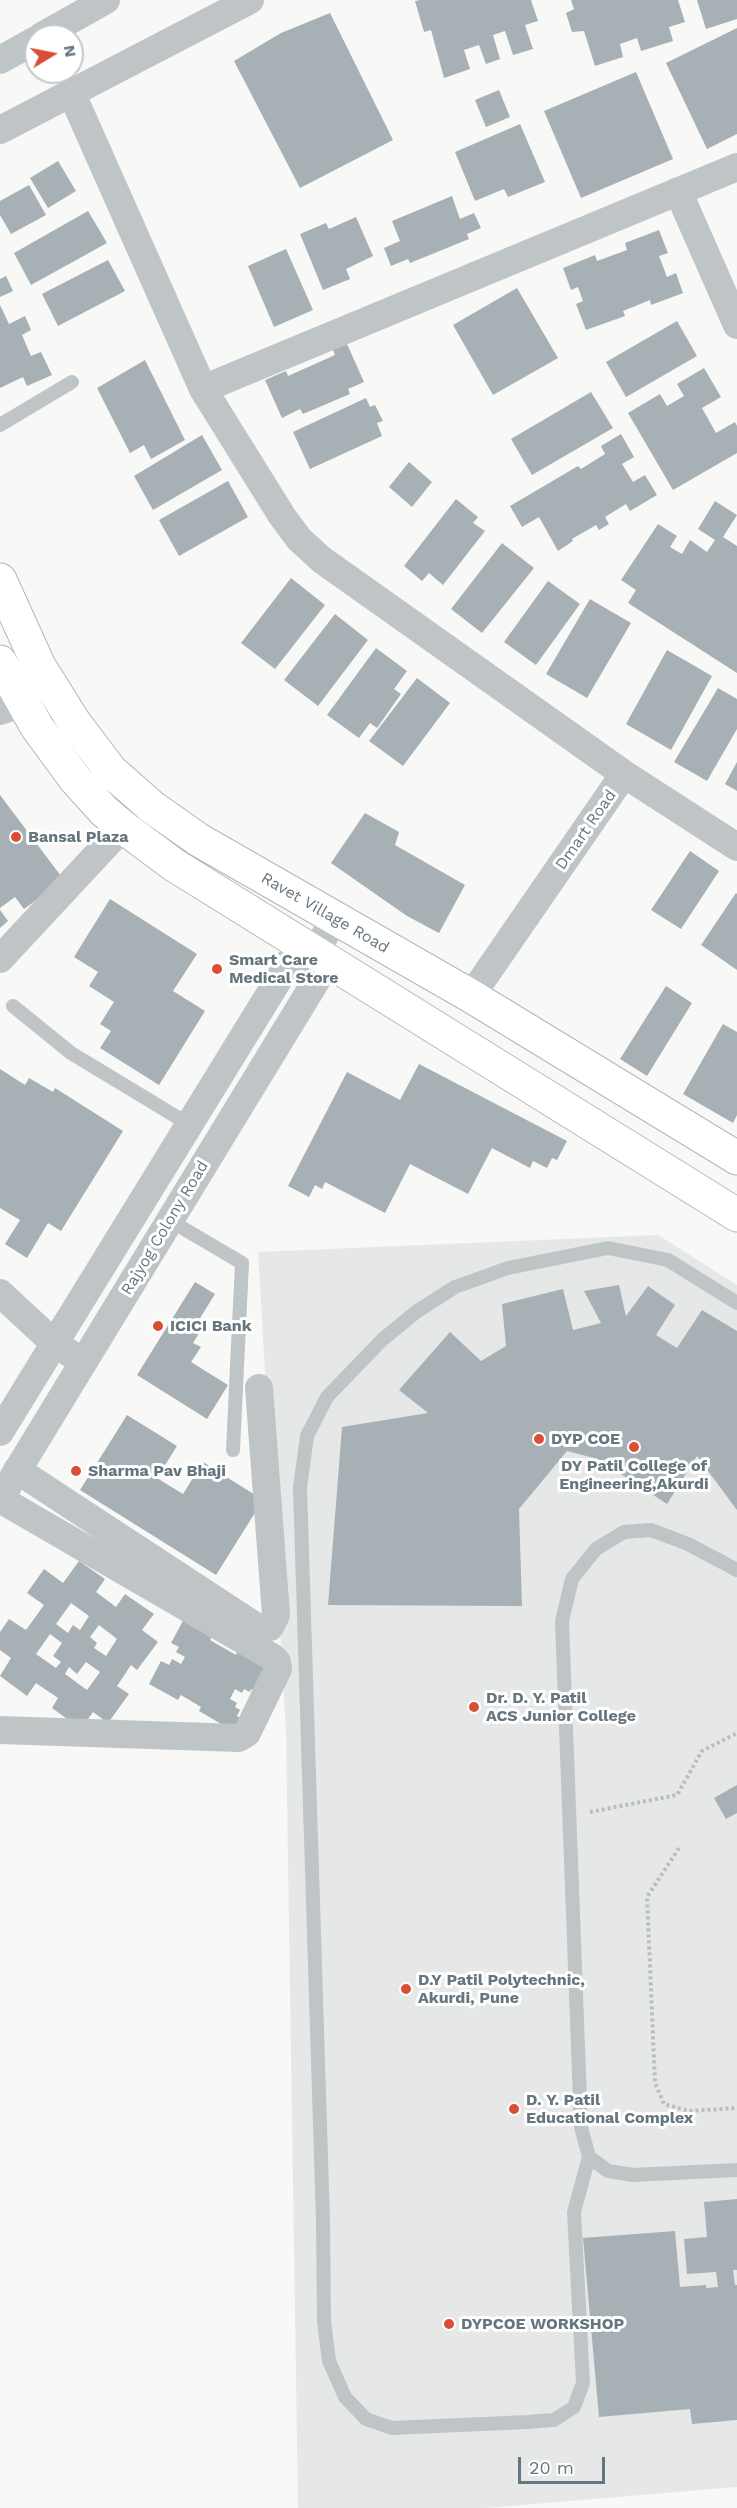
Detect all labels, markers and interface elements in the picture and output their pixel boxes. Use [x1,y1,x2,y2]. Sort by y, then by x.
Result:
north arrow [24,24,84,84]
text: N [60,44,81,59]
street label: Dmart Road [551,786,621,874]
place label: Bansal Plaza [28,827,129,847]
marker: Bansal Plaza [9,830,23,844]
street label: Ravet Village Road [258,869,392,957]
place label: Smart Care Medical Store [229,950,339,988]
marker: Smart Care Medical Store [210,962,224,976]
street label: Rajyog Colony Road [117,1157,213,1299]
place label: ICICI Bank [170,1316,252,1336]
marker: ICICI Bank [151,1319,165,1333]
place label: DYP COE [551,1429,620,1449]
marker: DYP COE [532,1432,546,1446]
marker: DY Patil College of Engineering,Akurdi [627,1440,641,1454]
place label: DY Patil College of Engineering,Akurdi [559,1456,709,1494]
place label: Sharma Pav Bhaji [88,1461,226,1481]
marker: Sharma Pav Bhaji [69,1464,83,1478]
place label: Dr. D. Y. Patil ACS Junior College [486,1688,636,1726]
marker: Dr. D. Y. Patil ACS Junior College [467,1700,481,1714]
place label: D.Y Patil Polytechnic, Akurdi, Pune [418,1970,585,2008]
marker: D.Y Patil Polytechnic, Akurdi, Pune [399,1982,413,1996]
place label: D. Y. Patil Educational Complex [526,2090,693,2128]
marker: D. Y. Patil Educational Complex [507,2102,521,2116]
place label: DYPCOE WORKSHOP [461,2314,624,2334]
marker: DYPCOE WORKSHOP [442,2317,456,2331]
scale bar [521,2445,608,2483]
text: 20 m [529,2457,574,2478]

